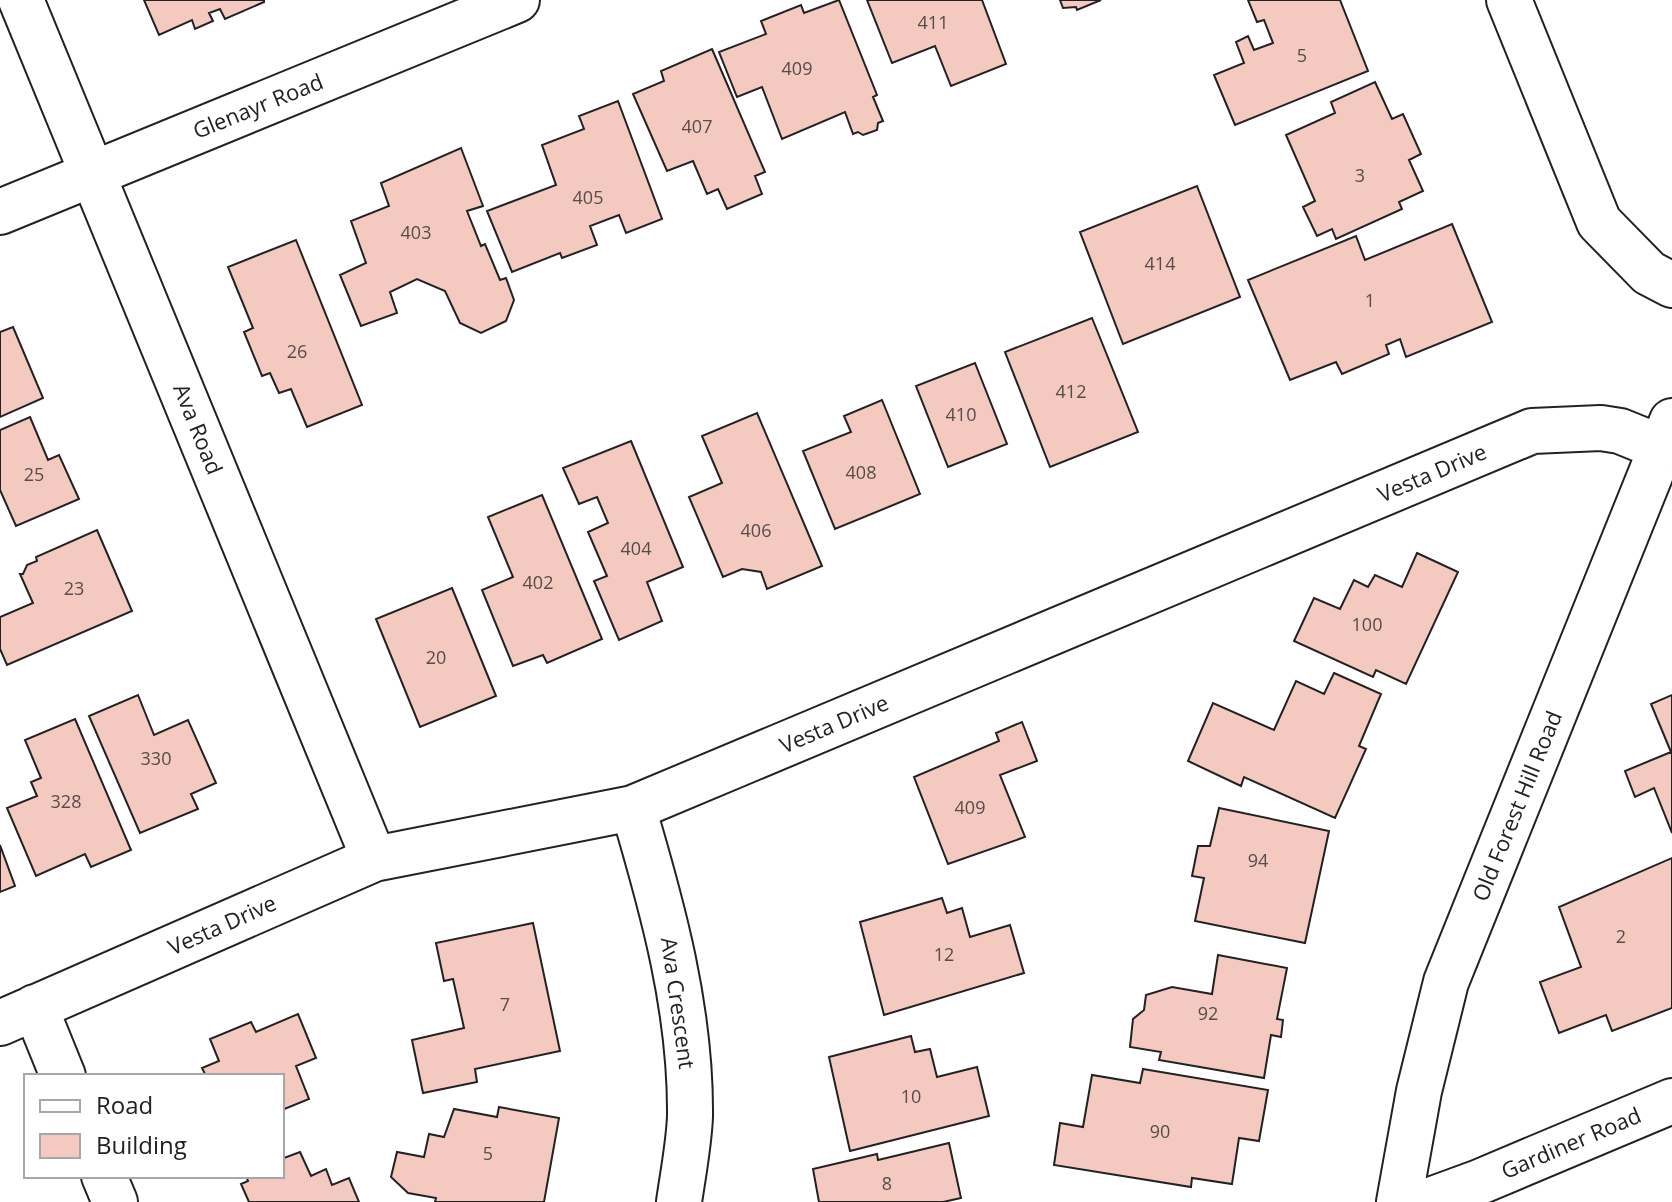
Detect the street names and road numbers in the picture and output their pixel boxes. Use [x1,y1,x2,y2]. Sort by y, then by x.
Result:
street label: Glenayr Road [188,65,327,145]
street label: Ava Road [167,379,231,478]
street label: Vesta Drive [1373,436,1491,508]
street label: Vesta Drive [775,687,893,759]
street label: Old Forest Hill Road [1464,706,1568,905]
street label: Vesta Drive [163,887,280,961]
street label: Ava Crescent [655,935,703,1071]
street label: Gardiner Road [1496,1099,1645,1185]

